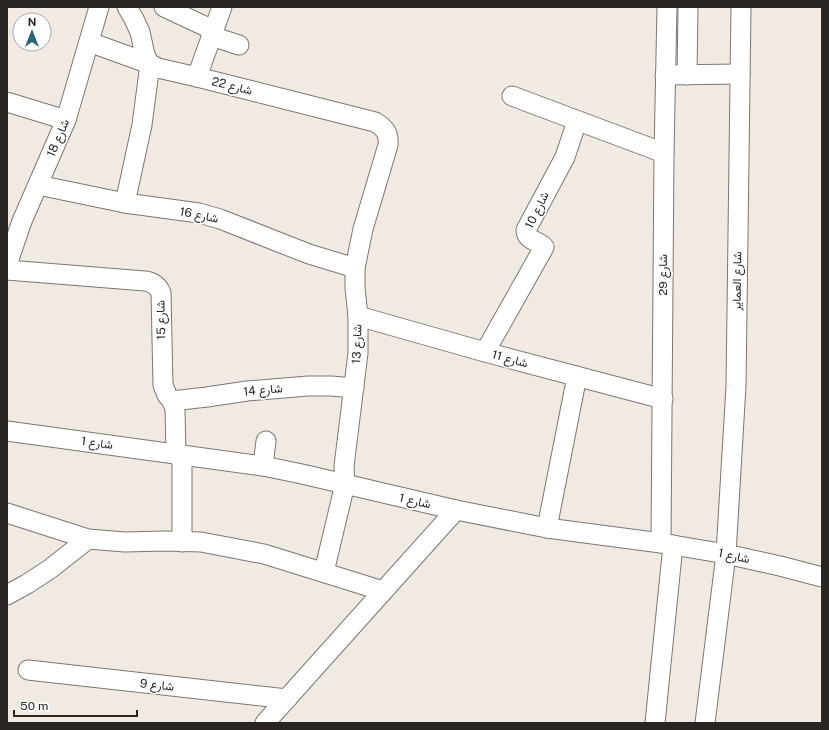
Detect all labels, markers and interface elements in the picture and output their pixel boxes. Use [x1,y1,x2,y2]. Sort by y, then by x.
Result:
north arrow [12,12,52,52]
text: N [28,16,36,28]
street label: شارع 22 [210,74,254,100]
street label: شارع 18 [44,117,74,160]
street label: شارع 10 [522,189,554,232]
street label: شارع 16 [178,204,220,228]
street label: شارع العماير [729,251,747,312]
street label: شارع 29 [656,254,672,296]
street label: شارع 15 [154,300,170,340]
street label: شارع 13 [349,324,367,364]
street label: شارع 11 [490,347,530,372]
street label: شارع 14 [243,381,283,401]
street label: شارع 1 [80,434,114,454]
street label: شارع 1 [397,491,432,513]
street label: شارع 1 [717,546,751,568]
street label: شارع 9 [139,676,175,696]
scale bar [14,692,137,718]
text: 50 m [20,699,48,713]

